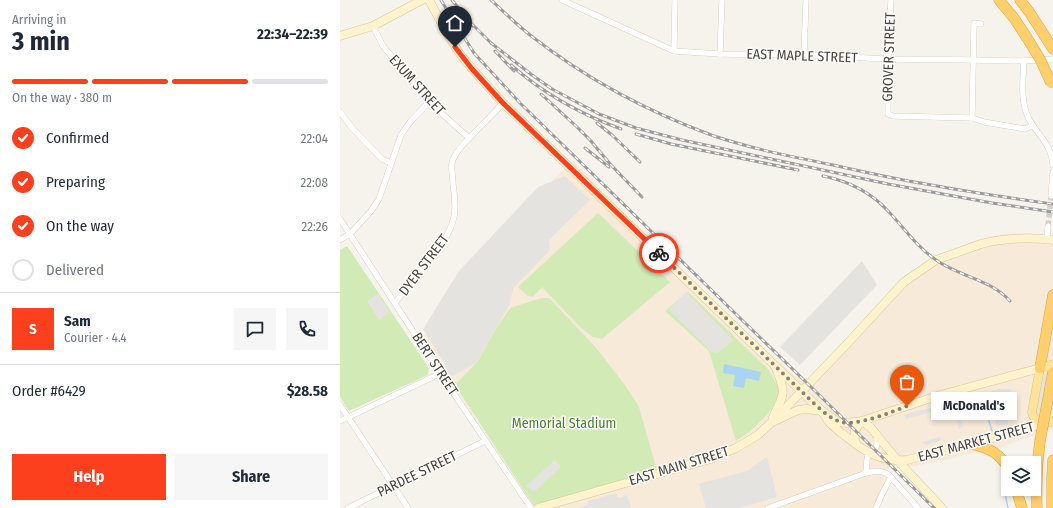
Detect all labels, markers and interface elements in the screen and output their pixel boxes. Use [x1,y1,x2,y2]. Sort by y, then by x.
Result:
pin [438,6,472,47]
text: Arriving in [12,12,66,27]
icon: home [444,12,466,34]
street label: GROVER STREET [879,12,899,102]
text: 22:34–22:39 [257,25,328,43]
text: 3 min [12,26,70,57]
street label: EAST MAPLE STREET [746,46,858,66]
street label: EXUM STREET [386,51,449,119]
text: On the way · 380 m [12,90,112,105]
icon: check [12,127,34,149]
text: Confirmed [46,129,109,147]
text: 22:04 [301,131,328,146]
icon: check [12,171,34,193]
text: Preparing [46,173,105,191]
text: 22:08 [301,175,328,190]
icon: check [12,215,34,237]
text: On the way [46,217,114,235]
text: 22:26 [302,219,328,234]
street label: DYER STREET [395,231,453,299]
courier [639,233,679,273]
icon: bike [648,242,670,264]
text: Delivered [46,261,104,279]
button: chat [234,308,276,350]
button: phone [286,308,328,350]
text: Sam [64,312,91,330]
text: S [29,320,37,338]
street label: BERT STREET [408,329,462,399]
text: Courier · 4.4 [64,330,127,345]
pin [890,365,924,406]
icon: bag [896,371,918,393]
text: Order #6429 [12,382,86,400]
text: $28.58 [287,382,328,400]
callout: McDonald's [931,392,1017,420]
text: McDonald's [943,398,1005,413]
park label: Memorial Stadium [512,415,616,432]
street label: EAST MARKET STREET [916,418,1036,466]
street label: EAST MAIN STREET [627,443,731,489]
street label: PARDEE STREET [374,447,460,501]
button: Help [12,454,166,500]
button: Share [174,454,328,500]
map controls [1001,456,1041,496]
button: layers [1001,456,1041,496]

